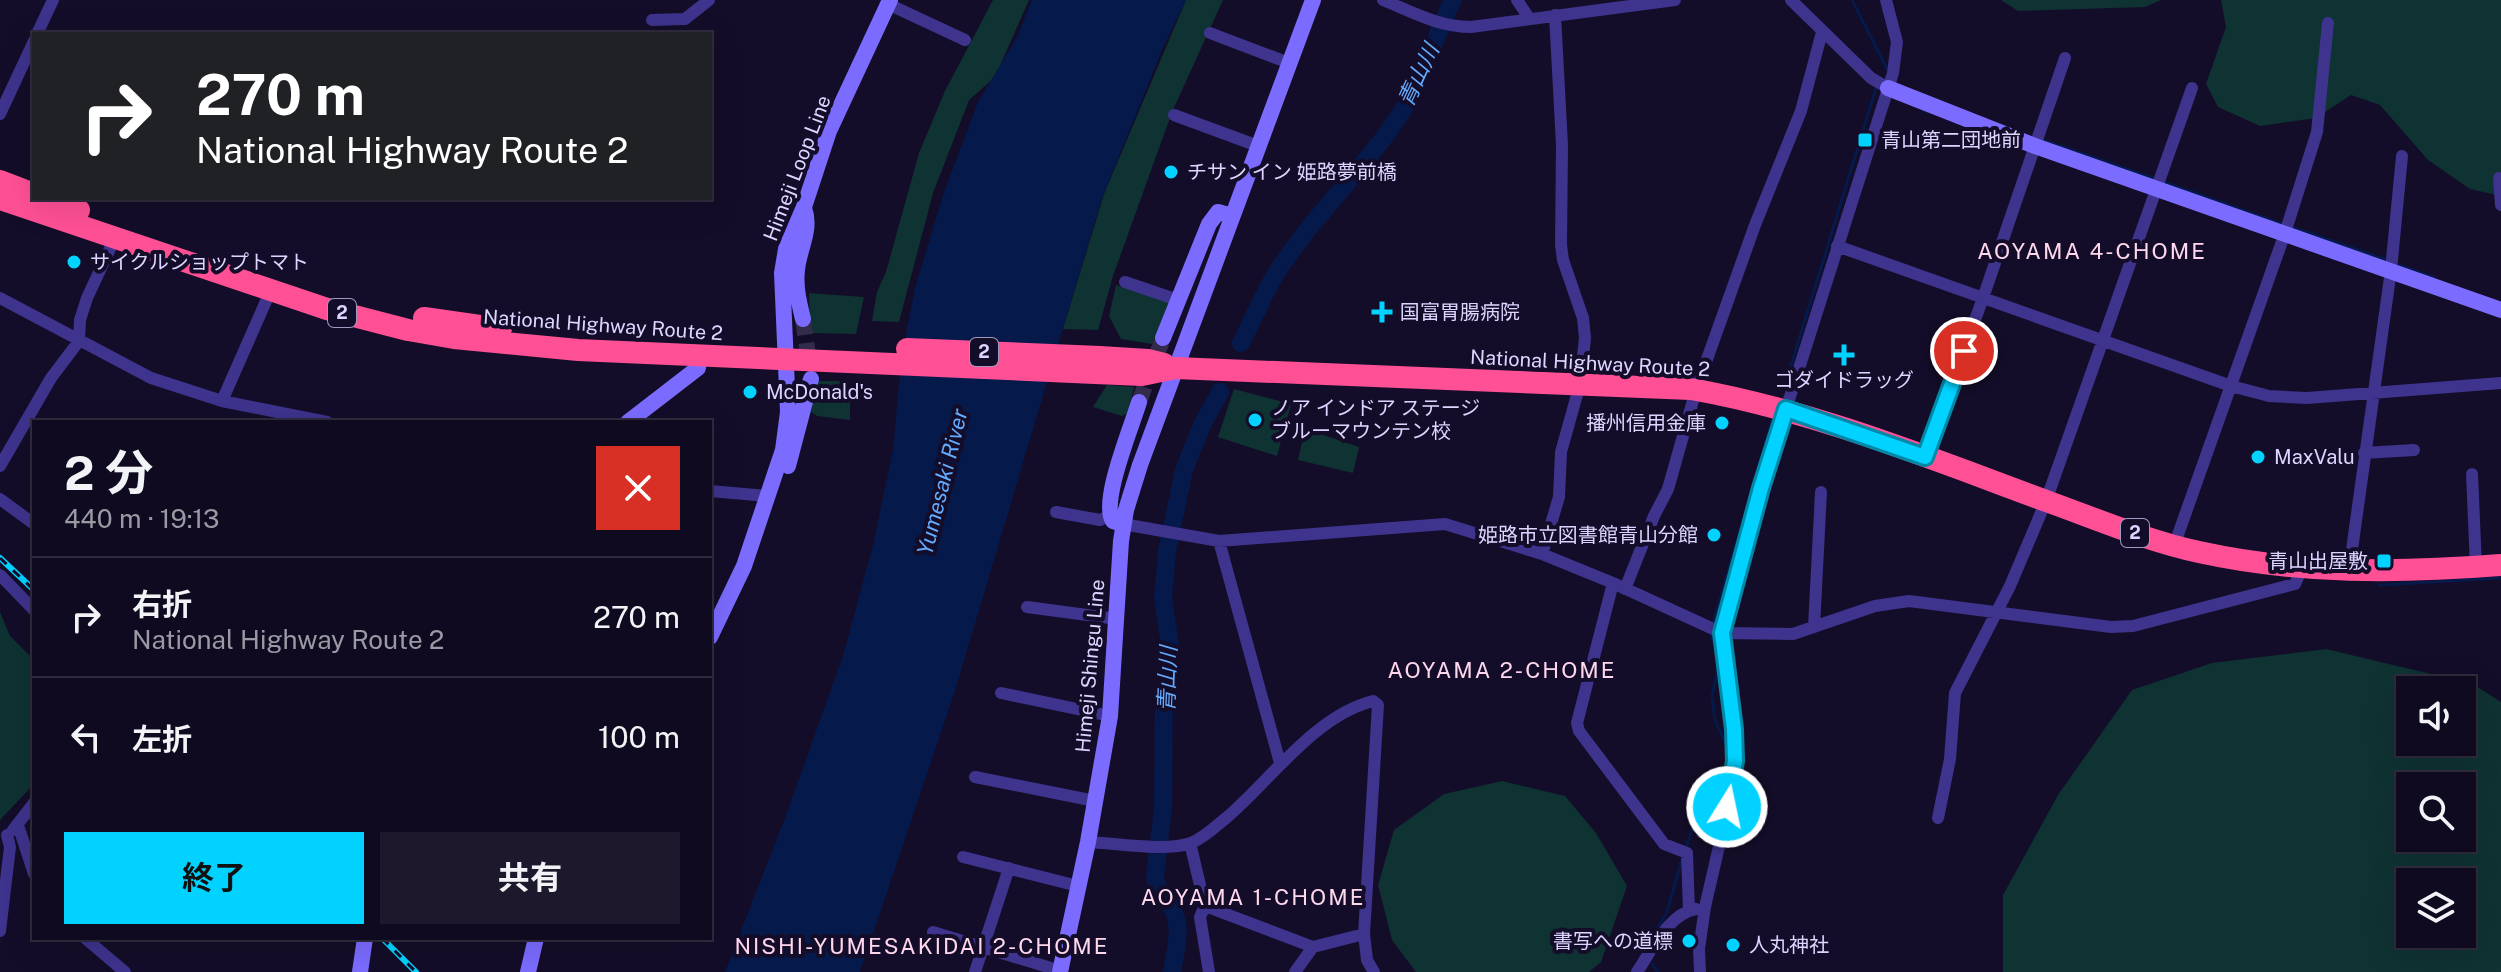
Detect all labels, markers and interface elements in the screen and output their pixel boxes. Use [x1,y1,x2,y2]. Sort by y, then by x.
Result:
water label: 青山川 [1392,38,1445,110]
text: 270 m [196,62,365,128]
icon: right [64,64,168,168]
street label: Himeji Loop Line [758,92,836,244]
place label: 青山第二団地前 [1881,128,2021,152]
text: National Highway Route 2 [196,129,628,171]
marker: 青山第二団地前 [1856,131,1874,149]
place label: チサン イン 姫路夢前橋 [1187,160,1397,184]
marker: チサン イン 姫路夢前橋 [1162,163,1180,181]
district label: AOYAMA 4-CHOME [1977,238,2207,264]
place label: サイクルショップトマト [90,250,309,274]
marker: サイクルショップトマト [65,253,83,271]
road number: 2 [328,299,356,327]
place label: 国富胃腸病院 [1400,300,1520,324]
marker: 国富胃腸病院 [1371,301,1393,323]
street label: National Highway Route 2 [482,305,724,345]
pin [1930,317,1998,385]
icon: arrive [1942,329,1986,373]
road number: 2 [970,338,998,366]
street label: National Highway Route 2 [1469,345,1711,381]
marker: ゴダイドラッグ [1835,346,1853,364]
place label: ゴダイドラッグ [1774,368,1914,392]
place label: McDonald's [766,380,873,404]
marker: McDonald's [741,383,759,401]
place label: ノア インドア ステージ ブルーマウンテン校 [1271,396,1480,443]
water label: Yumesaki River [911,406,973,558]
marker: ノア インドア ステージ ブルーマウンテン校 [1246,411,1264,429]
place label: 播州信用金庫 [1586,411,1706,435]
marker: 播州信用金庫 [1713,414,1731,432]
text: 2 分 [64,444,153,501]
place label: MaxValu [2274,445,2355,469]
button: close [596,446,680,530]
marker: MaxValu [2249,448,2267,466]
text: 440 m · 19:13 [64,503,219,534]
road number: 2 [2121,519,2149,547]
place label: 姫路市立図書館青山分館 [1478,523,1698,547]
marker: 姫路市立図書館青山分館 [1705,526,1723,544]
place label: 青山出屋敷 [2268,549,2368,573]
marker: 青山出屋敷 [2375,552,2393,570]
street label: Himeji Shingu Line [1070,578,1110,754]
text: 右折 [132,586,192,622]
icon: right [64,595,108,639]
text: 270 m [593,599,680,635]
text: National Highway Route 2 [132,624,444,655]
water label: 青山川 [1153,644,1181,712]
district label: AOYAMA 2-CHOME [1388,657,1616,683]
map controls [2396,676,2476,948]
button: sound [2396,676,2476,756]
icon: left [64,715,108,759]
text: 100 m [598,719,680,755]
text: 左折 [132,721,192,757]
position arrow [1685,765,1769,849]
button: search [2396,772,2476,852]
button: 終了 [64,832,364,924]
button: 共有 [380,832,680,924]
button: layers [2396,868,2476,948]
district label: AOYAMA 1-CHOME [1141,884,1365,910]
place label: 書写への道標 [1553,929,1673,953]
marker: 書写への道標 [1680,932,1698,950]
district label: NISHI-YUMESAKIDAI 2-CHOME [735,933,1109,959]
place label: 人丸神社 [1749,933,1829,957]
marker: 人丸神社 [1724,936,1742,954]

